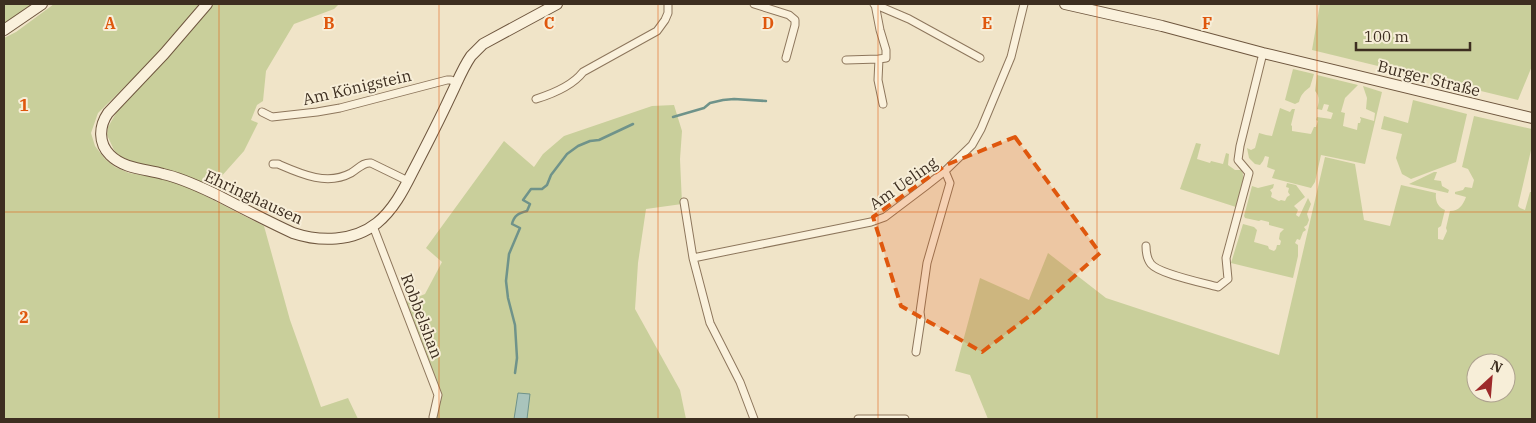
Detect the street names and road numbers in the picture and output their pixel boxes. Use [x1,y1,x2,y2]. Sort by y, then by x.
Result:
street label: Burger Straße [1376,56,1482,100]
street label: Am Königstein [301,65,413,109]
street label: Am Ueling [865,152,941,214]
street label: Ehringhausen [202,165,306,229]
street label: Robbelshan [397,271,447,361]

